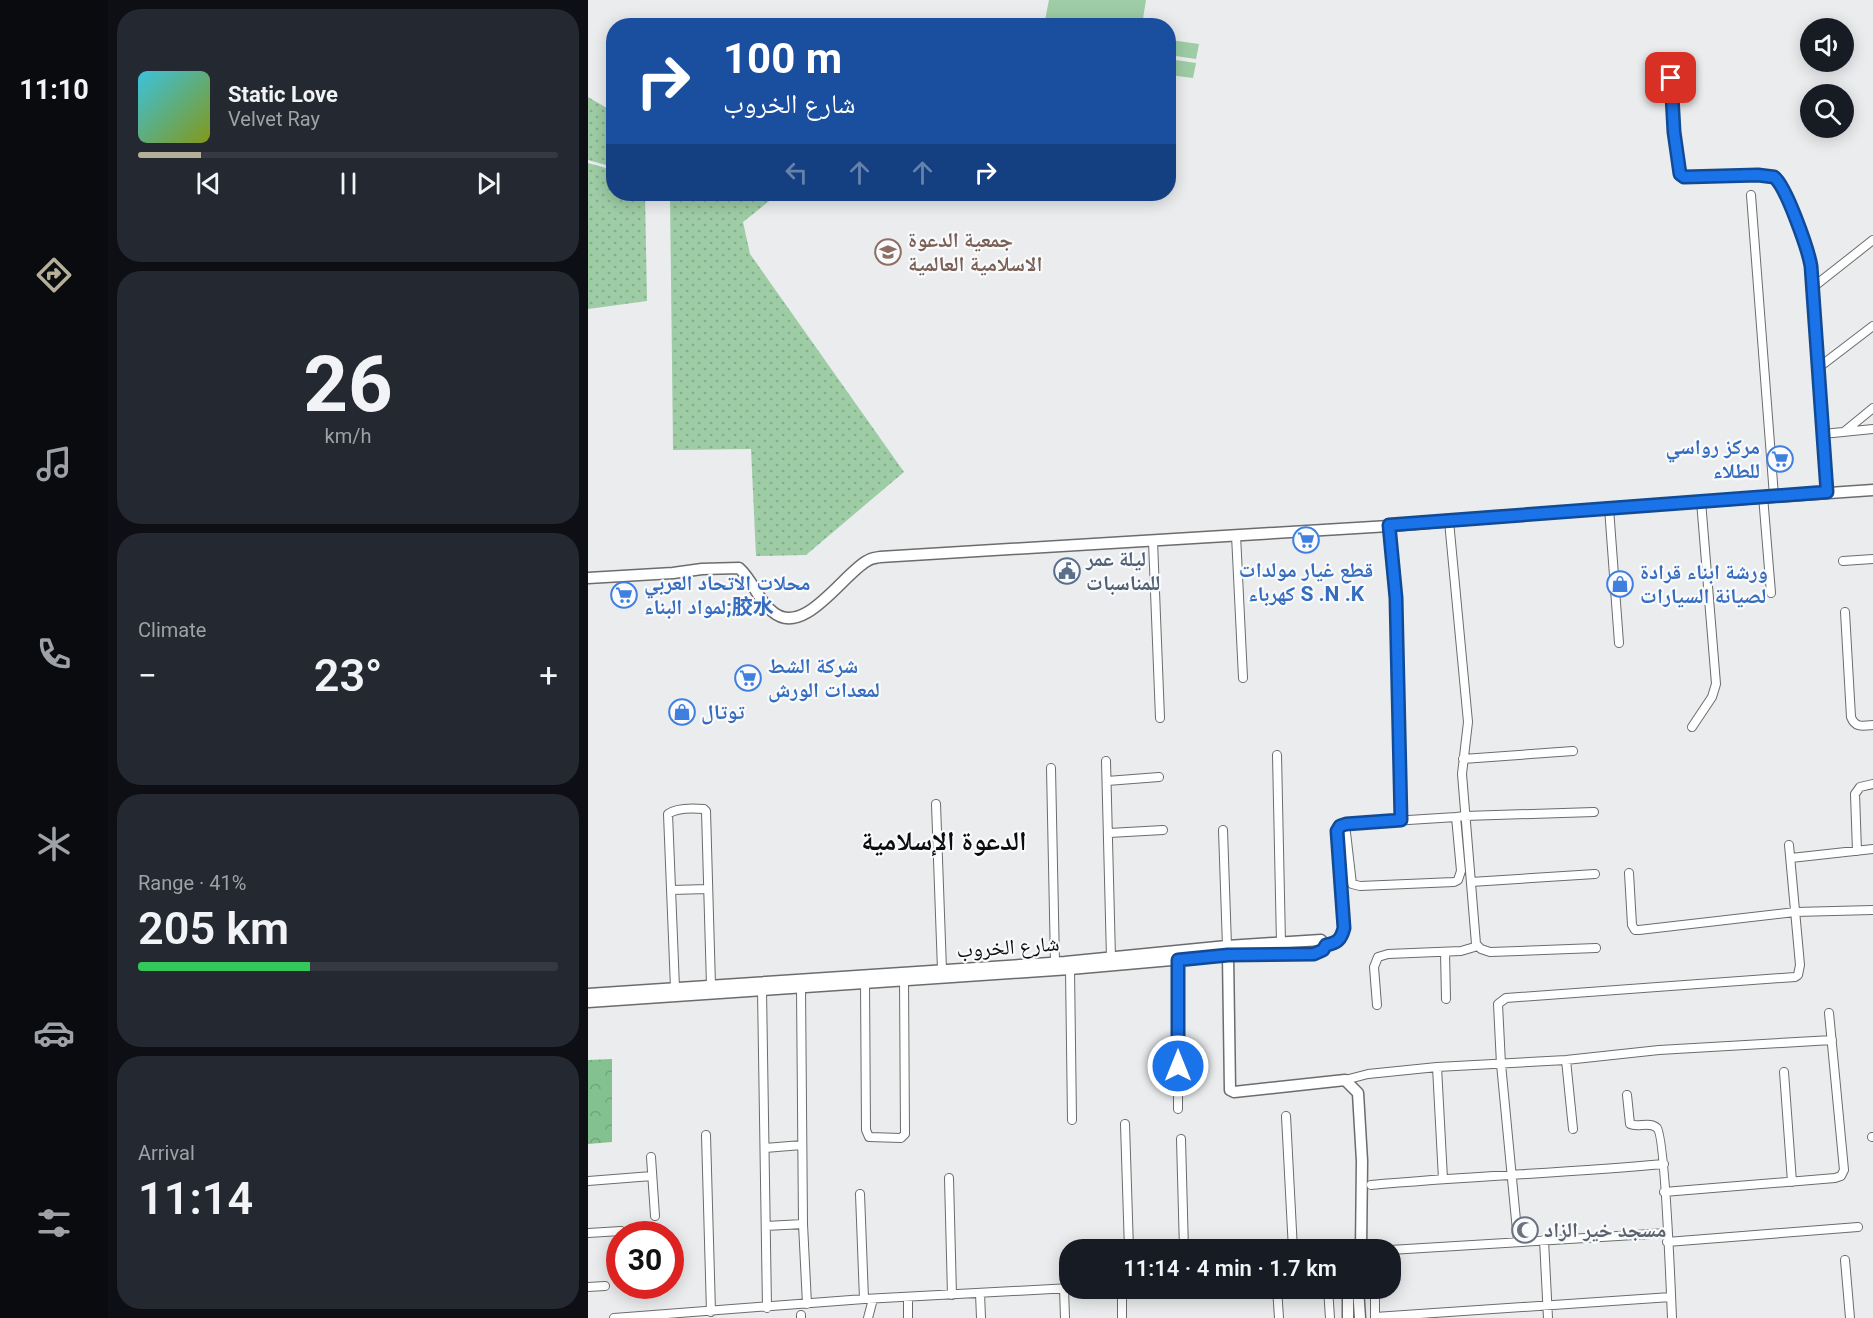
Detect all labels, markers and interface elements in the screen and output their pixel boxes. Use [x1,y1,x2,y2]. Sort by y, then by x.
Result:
map controls [1800,18,1854,138]
button: sound [1800,18,1854,72]
text: 100 m [723,34,842,83]
icon: right [624,42,702,120]
pin [1645,52,1696,103]
icon: arrive [1654,61,1687,94]
text: 11:10 [19,74,89,106]
text: Static Love [228,82,338,107]
button: search [1800,84,1854,138]
text: شارع الخروب [723,88,856,120]
text: Velvet Ray [228,107,320,131]
icon: left [780,156,813,189]
icon: ahead [843,156,876,189]
icon: ahead [906,156,939,189]
icon: right [969,156,1002,189]
icon: previous [192,167,225,200]
icon: pause [332,167,365,200]
icon: next [472,167,505,200]
place label: جمعية الدعوة الاسلامية العالمية [908,228,1042,276]
school or university icon: جمعية الدعوة الاسلامية العالمية [873,237,903,267]
icon: directions [33,254,75,296]
text: 26 [303,339,393,430]
text: km/h [325,424,371,448]
place label: مركز رواسي للطلاء [1665,435,1760,483]
icon: music [33,443,75,485]
supermarket icon: مركز رواسي للطلاء [1765,444,1795,474]
supermarket icon: قطع غيار مولدات كهرباء S .N .K [1291,525,1321,555]
place label: ليلة عمر للمناسبات [1085,547,1160,595]
public building icon: ليلة عمر للمناسبات [1052,556,1082,586]
place label: قطع غيار مولدات كهرباء S .N .K [1239,558,1373,606]
place label: ورشة ابناء قرادة لصيانة السيارات [1640,560,1768,608]
shop icon: ورشة ابناء قرادة لصيانة السيارات [1605,569,1635,599]
place label: محلات الاتحاد العربي لمواد البناء;胶水 [644,571,810,619]
supermarket icon: محلات الاتحاد العربي لمواد البناء;胶水 [609,580,639,610]
text: Climate [138,618,206,642]
icon: phone [33,633,75,675]
text: 23° [314,649,382,702]
place label: شركة الشط لمعدات الورش [768,654,880,703]
text: − [138,656,157,695]
text: + [539,656,558,695]
supermarket icon: شركة الشط لمعدات الورش [733,663,763,693]
shop icon: توتال [667,697,697,727]
place label: توتال [701,700,745,725]
icon: climate [33,823,75,865]
district label: الدعوة الإسلامية [861,825,1027,857]
text: Range · 41% [138,871,246,895]
text: 205 km [138,902,289,955]
street label: شارع الخروب [956,931,1060,964]
icon: car [33,1012,75,1054]
position arrow [1146,1034,1210,1098]
text: Arrival [138,1141,195,1165]
text: 11:14 [138,1172,253,1225]
icon: filters [33,1202,75,1244]
mosque icon: مسجد خير الزاد [1510,1215,1540,1245]
place label: مسجد خير الزاد [1544,1218,1666,1242]
speed limit sign: 30 [606,1221,684,1299]
text: 11:14 · 4 min · 1.7 km [1123,1256,1337,1281]

